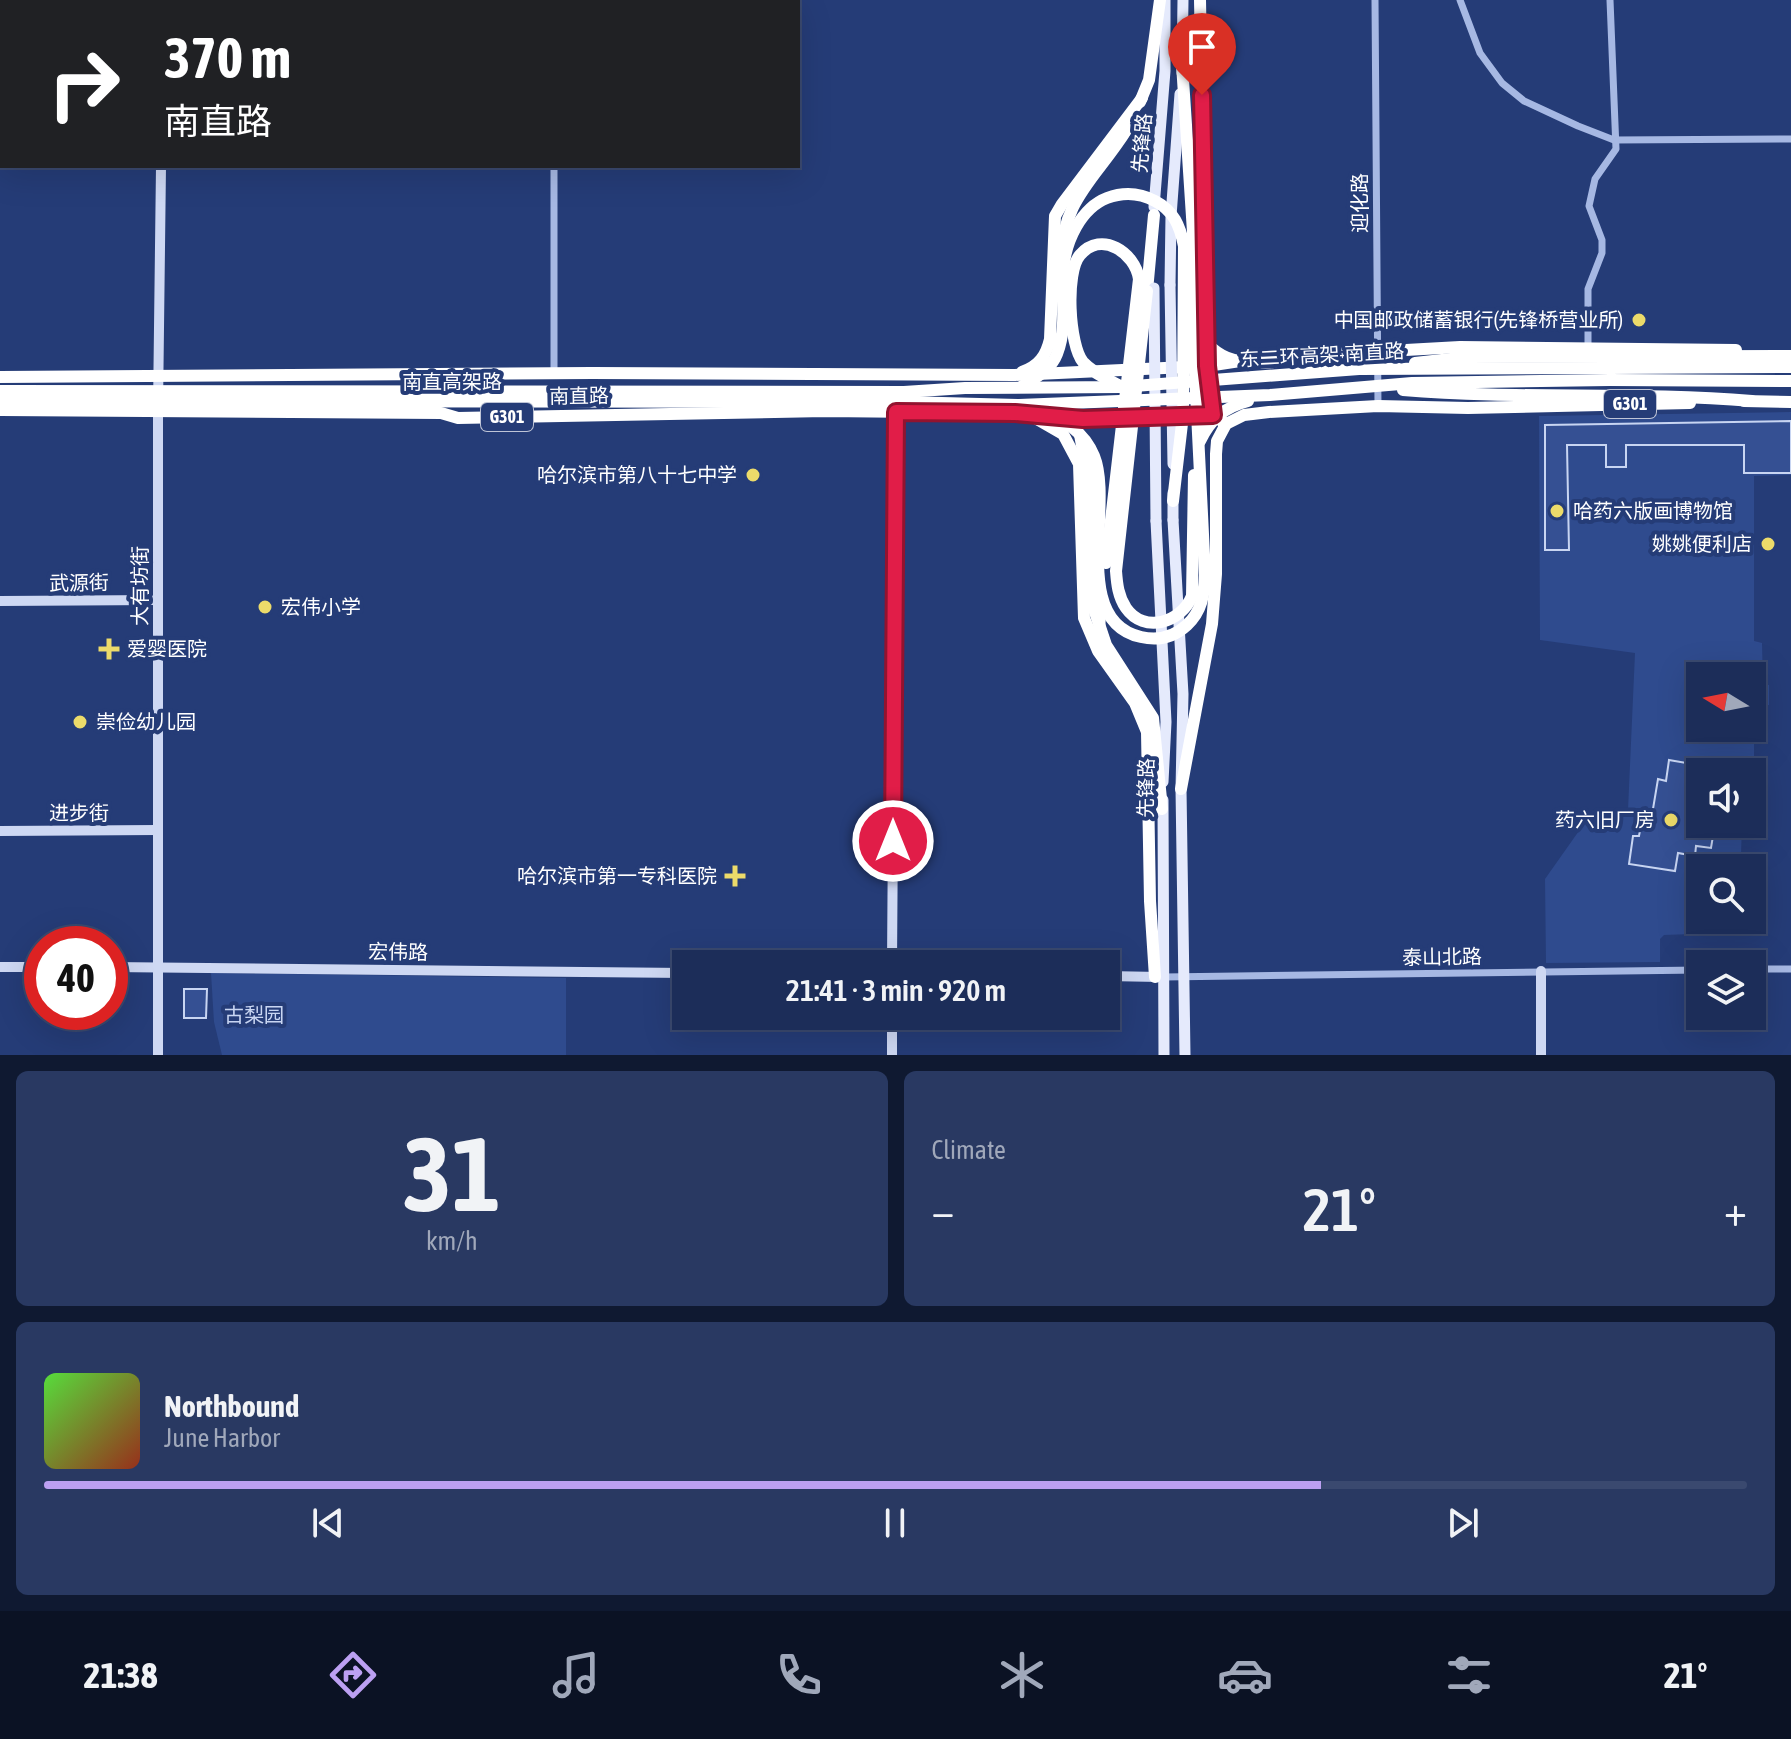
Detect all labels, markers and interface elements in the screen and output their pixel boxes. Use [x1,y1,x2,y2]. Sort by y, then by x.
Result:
pin [1168,13,1236,95]
icon: arrive [1180,25,1224,69]
text: 370 m [164,26,291,90]
icon: right [32,32,136,136]
text: 南直路 [164,100,272,142]
street label: 先锋路 [1127,112,1156,174]
street label: 迎化路 [1348,173,1371,233]
place label: 中国邮政储蓄银行(先锋桥营业所) [1333,308,1623,331]
marker: 中国邮政储蓄银行(先锋桥营业所) [1630,311,1648,329]
street label: 东二环高架-南直路 [1239,339,1405,370]
street label: 南直高架路 [402,370,502,393]
street label: 南直路 [549,383,609,408]
road number: G301 [1604,390,1656,418]
road number: G301 [481,403,533,431]
place label: 哈尔滨市第八十七中学 [537,463,737,486]
marker: 哈尔滨市第八十七中学 [744,466,762,484]
place label: 哈药六版画博物馆 [1573,499,1733,522]
marker: 哈药六版画博物馆 [1548,502,1566,520]
place label: 姚姚便利店 [1652,532,1752,555]
marker: 姚姚便利店 [1759,535,1777,553]
street label: 大有坊街 [128,546,151,626]
street label: 武源街 [49,570,109,595]
place label: 宏伟小学 [281,595,361,618]
marker: 宏伟小学 [256,598,274,616]
place label: 爱婴医院 [127,637,207,660]
marker: 爱婴医院 [98,638,120,660]
north arrow [1686,662,1766,742]
map controls [1686,662,1766,1030]
place label: 崇俭幼儿园 [96,710,196,733]
marker: 崇俭幼儿园 [71,713,89,731]
street label: 先锋路 [1133,758,1158,818]
button: sound [1686,758,1766,838]
position arrow [851,799,935,883]
street label: 进步街 [49,801,109,824]
place label: 药六旧厂房 [1555,808,1655,831]
marker: 药六旧厂房 [1662,811,1680,829]
button: search [1686,854,1766,934]
place label: 哈尔滨市第一专科医院 [517,864,717,887]
marker: 哈尔滨市第一专科医院 [724,865,746,887]
speed limit sign: 40 [24,926,128,1030]
street label: 宏伟路 [368,939,428,964]
street label: 泰山北路 [1402,944,1482,969]
button: layers [1686,950,1766,1030]
text: 21:41 · 3 min · 920 m [786,973,1006,1007]
park label: 古梨园 [224,1003,284,1026]
text: 31 [403,1114,501,1233]
text: Climate [932,1135,1006,1165]
text: 21° [1303,1175,1376,1244]
text: − [932,1185,954,1235]
text: + [1724,1185,1747,1235]
text: km/h [426,1226,478,1256]
text: Northbound [164,1389,299,1423]
text: June Harbor [164,1423,280,1453]
icon: previous [306,1501,350,1545]
icon: pause [873,1501,917,1545]
icon: next [1441,1501,1485,1545]
icon: directions [325,1647,381,1703]
icon: music [548,1647,604,1703]
icon: phone [771,1647,827,1703]
icon: climate [994,1647,1050,1703]
icon: car [1217,1647,1273,1703]
icon: filters [1441,1647,1497,1703]
text: 21:38 [84,1654,158,1696]
text: 21° [1664,1654,1707,1696]

